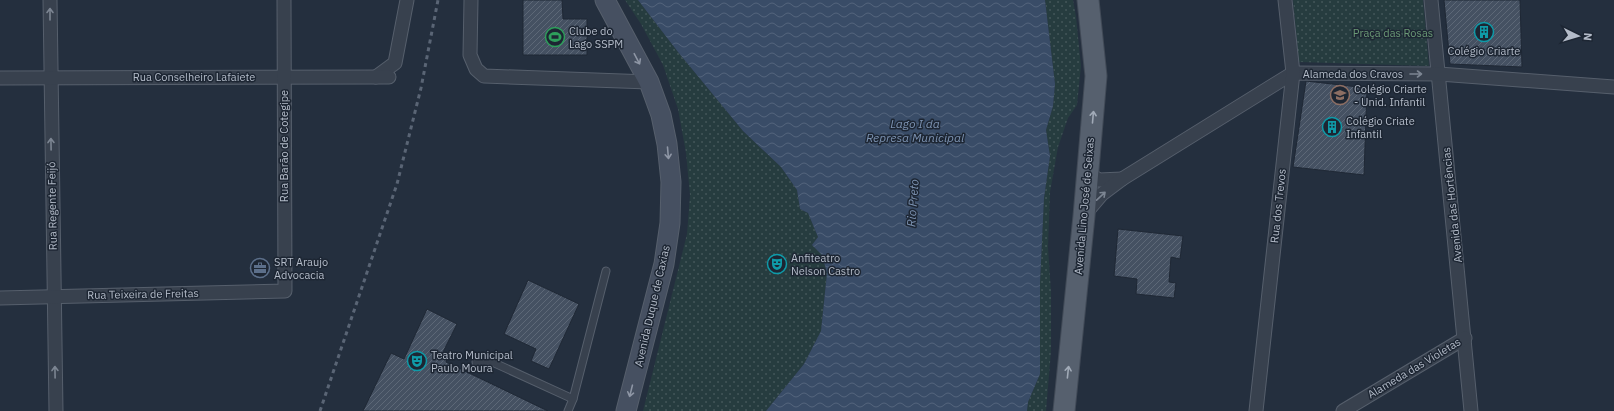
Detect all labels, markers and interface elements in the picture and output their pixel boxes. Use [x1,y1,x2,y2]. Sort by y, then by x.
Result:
one-way arrow [46,8,54,21]
north arrow [1558,16,1598,56]
building icon: Colégio Criarte [1473,21,1495,43]
place label: Clube do Lago SSPM [569,24,623,51]
sports icon: Clube do Lago SSPM [544,26,566,48]
park label: Praça das Rosas [1353,26,1433,40]
text: N [1581,32,1595,41]
place label: Colégio Criarte [1448,44,1520,58]
one-way arrow [633,53,641,65]
street label: Alameda dos Cravos [1303,67,1403,81]
street label: Rua Conselheiro Lafaiete [133,70,255,84]
one-way arrow [1409,70,1422,78]
place label: Colégio Criarte - Unid. Infantil [1354,82,1427,109]
school or university icon: Colégio Criarte - Unid. Infantil [1329,84,1351,106]
street label: Rua Barão de Cotegipe [277,90,291,202]
one-way arrow [1089,111,1096,124]
place label: Colégio Criate Infantil [1346,114,1415,141]
water label: Lago I da Represa Municipal [866,116,965,145]
building icon: Colégio Criate Infantil [1321,116,1343,138]
street label: Avenida Lino José de Seixas [1071,137,1097,275]
one-way arrow [47,138,55,151]
one-way arrow [664,146,672,159]
street label: Avenida das Hortências [1439,147,1465,263]
street label: Rua Regente Feijó [44,162,60,250]
street label: Rua dos Trevos [1267,168,1289,244]
water label: Rio Preto [903,178,922,227]
one-way arrow [1096,191,1106,201]
street label: Avenida Duque de Caxias [631,244,673,368]
place label: Anfiteatro Nelson Castro [791,251,860,278]
theatre icon: Anfiteatro Nelson Castro [766,253,788,275]
place label: SRT Araujo Advocacia [274,255,328,282]
office icon: SRT Araujo Advocacia [249,257,271,279]
street label: Rua Teixeira de Freitas [87,286,199,302]
street label: Alameda das Violetas [1365,335,1463,401]
place label: Teatro Municipal Paulo Moura [431,348,513,375]
theatre icon: Teatro Municipal Paulo Moura [406,350,428,372]
one-way arrow [52,366,59,379]
one-way arrow [1064,366,1071,379]
one-way arrow [627,384,634,397]

